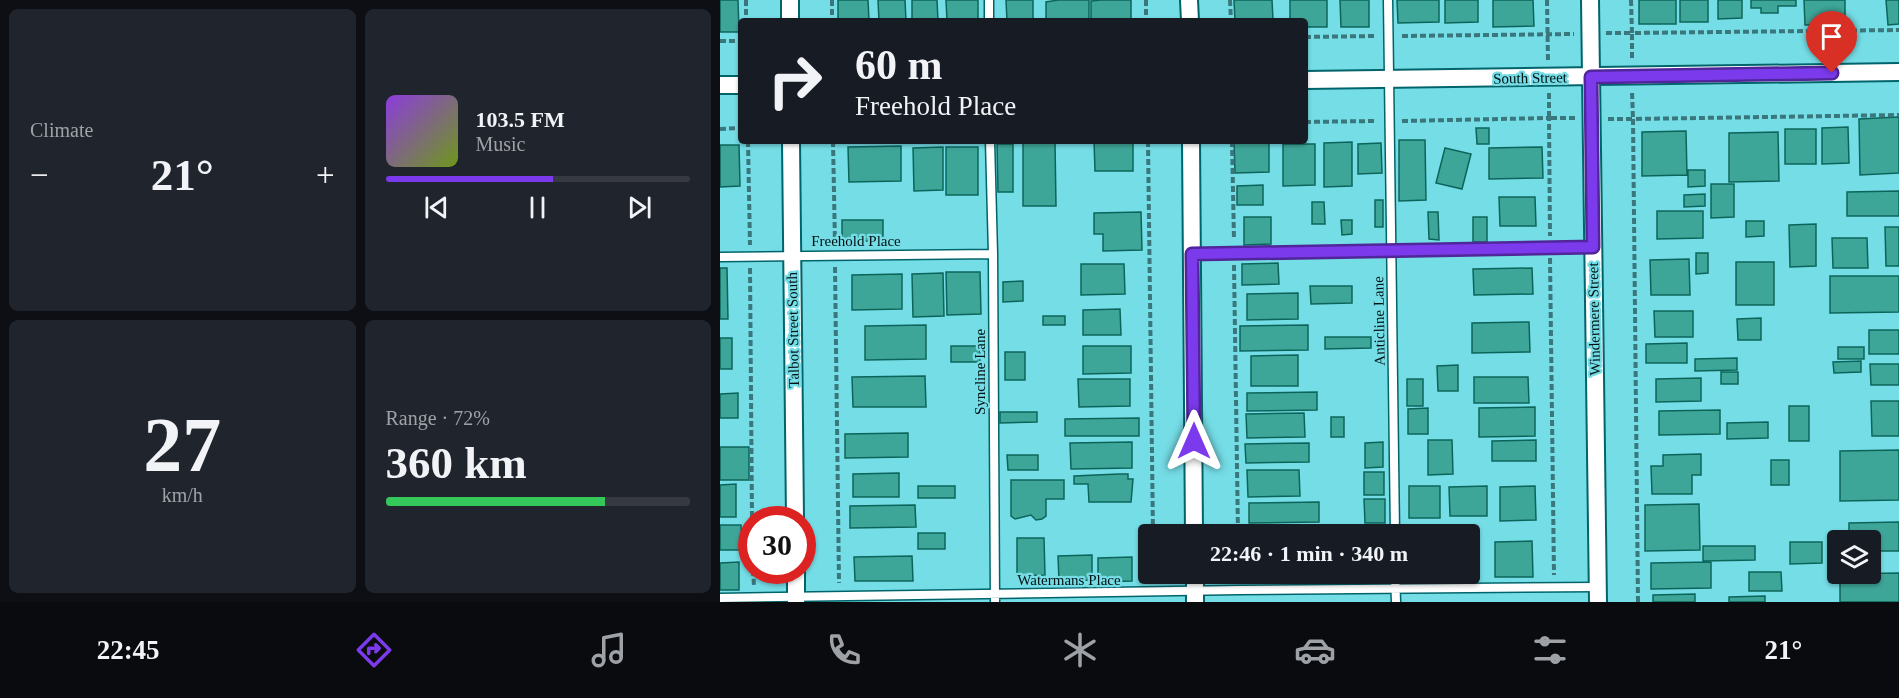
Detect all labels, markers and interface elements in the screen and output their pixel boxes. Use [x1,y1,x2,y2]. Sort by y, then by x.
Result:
pin [1806,11,1857,73]
icon: arrive [1815,20,1848,53]
icon: right [756,42,834,120]
text: 60 m [855,42,943,88]
street label: South Street [1493,69,1568,87]
text: Freehold Place [855,91,1016,121]
text: 103.5 FM [476,107,565,132]
text: Climate [30,119,93,141]
text: Music [476,133,526,155]
text: 21° [151,150,214,200]
text: − [30,157,49,193]
text: + [316,157,335,193]
icon: previous [420,191,453,224]
icon: pause [521,191,554,224]
icon: next [623,191,656,224]
street label: Freehold Place [811,233,901,249]
street label: Windermere Street [1585,261,1603,376]
street label: Talbot Street South [784,272,802,388]
street label: Anticline Lane [1370,276,1388,366]
street label: Syncline Lane [972,329,988,415]
text: 27 [143,401,221,488]
text: Range · 72% [386,407,490,429]
position arrow [1162,409,1226,473]
text: 360 km [386,438,527,488]
text: km/h [162,484,203,506]
speed limit sign: 30 [738,506,816,584]
map controls [1827,530,1881,584]
button: layers [1827,530,1881,584]
text: 22:46 · 1 min · 340 m [1210,541,1408,566]
street label: Watermans Place [1017,572,1121,588]
icon: directions [353,629,395,671]
icon: music [588,629,630,671]
icon: phone [823,629,865,671]
icon: climate [1059,629,1101,671]
icon: car [1294,629,1336,671]
icon: filters [1529,629,1571,671]
text: 22:45 [97,635,160,665]
text: 21° [1764,635,1802,665]

